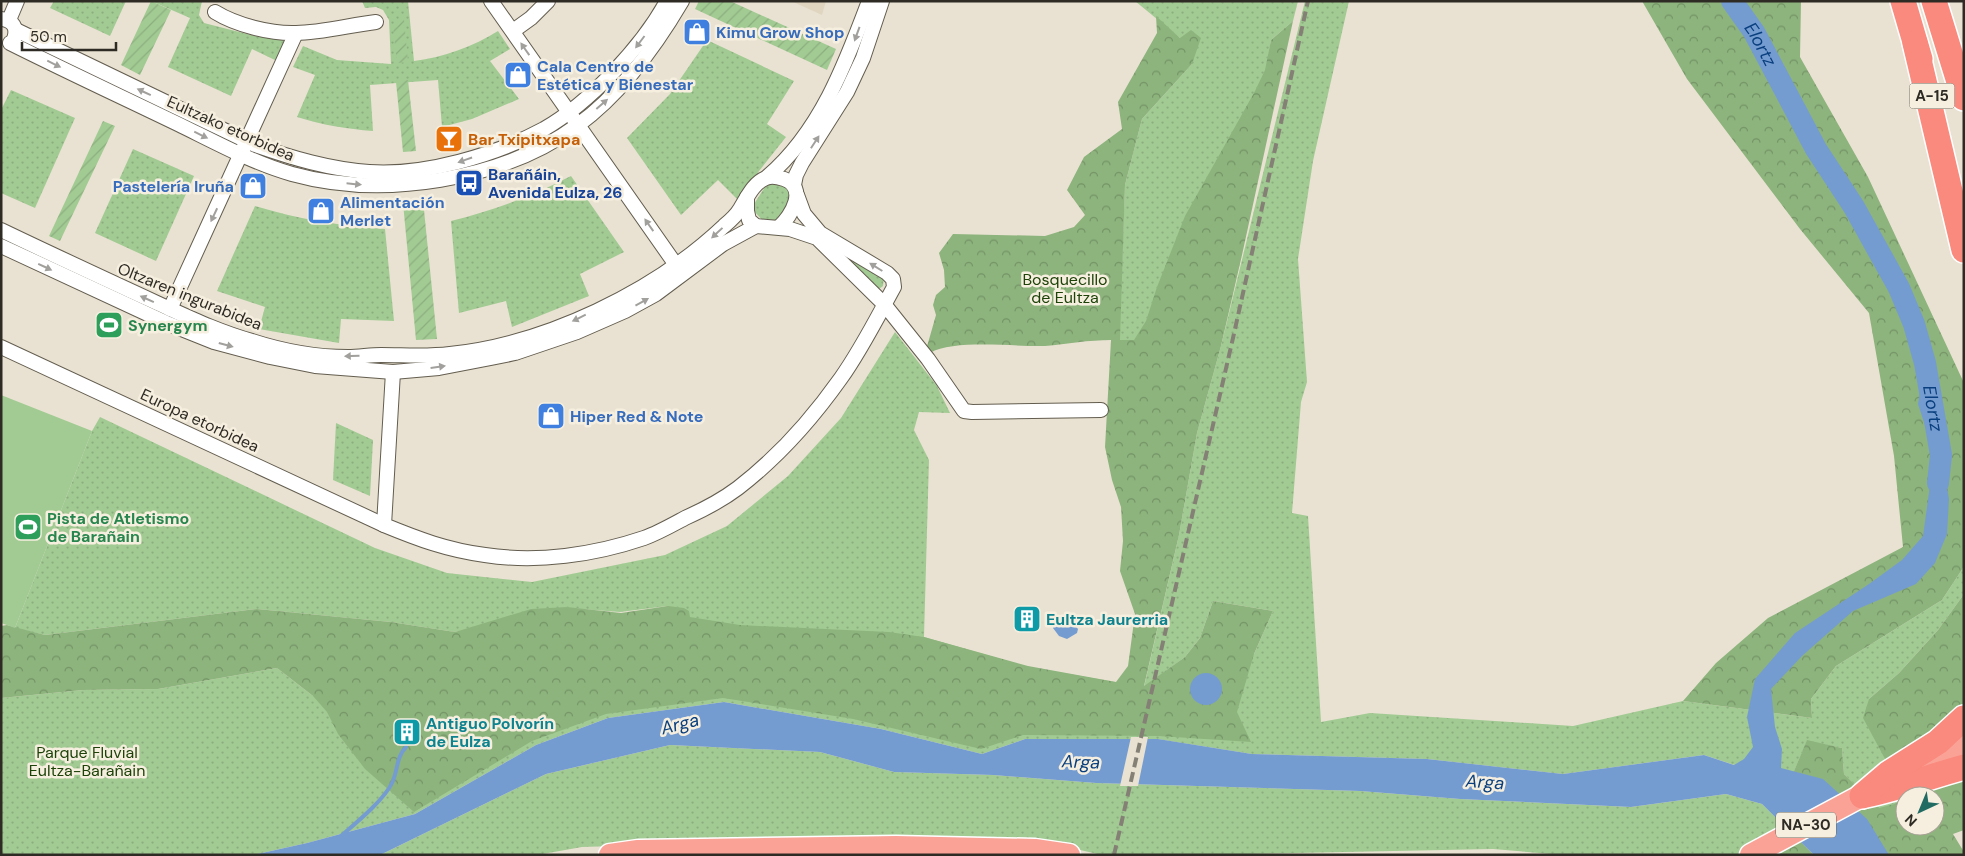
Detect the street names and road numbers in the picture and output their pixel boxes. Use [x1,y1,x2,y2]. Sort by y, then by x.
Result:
road number: A-15 [1910,84,1954,108]
street label: Eultzako etorbidea [164,91,298,166]
street label: Oltzaren ingurabidea [115,258,265,335]
street label: Europa etorbidea [137,384,262,457]
road number: NA-30 [1776,812,1836,838]

